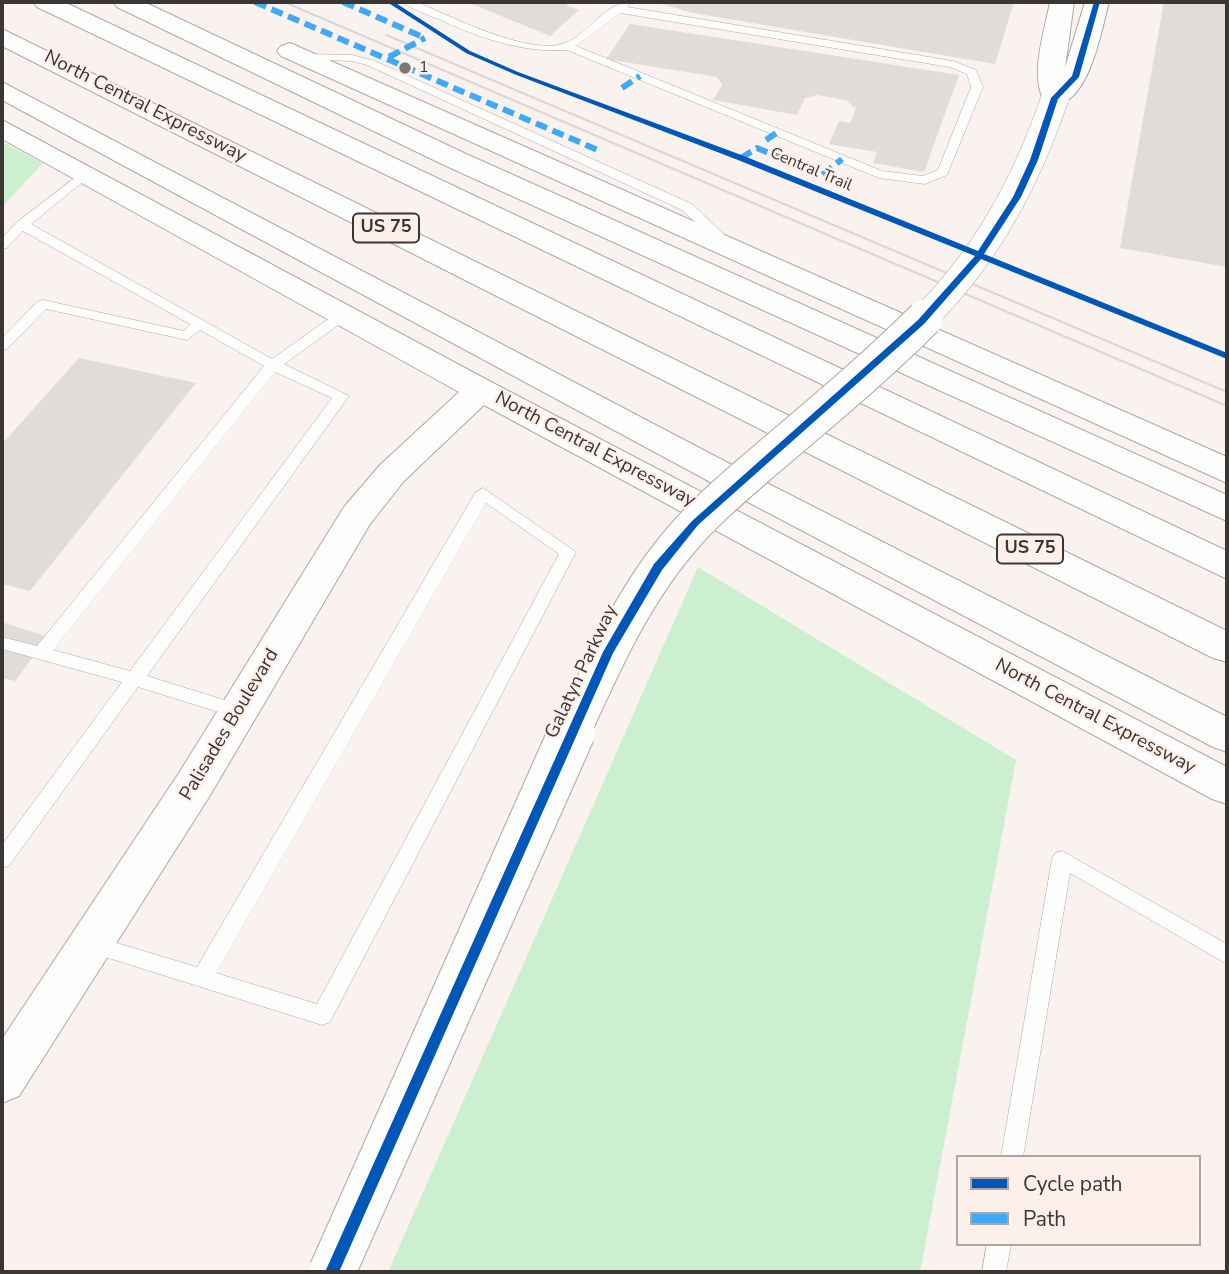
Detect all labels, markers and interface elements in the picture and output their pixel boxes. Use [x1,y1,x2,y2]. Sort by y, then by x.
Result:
street label: North Central Expressway [40,46,250,168]
place label: 1 [419,58,429,78]
marker: 1 [397,60,413,76]
street label: Central Trail [767,144,855,196]
road number: US 75 [353,213,419,242]
street label: North Central Expressway [491,387,699,513]
road number: US 75 [997,534,1063,564]
street label: Galatyn Parkway [541,602,623,742]
street label: Palisades Boulevard [176,645,284,805]
street label: North Central Expressway [991,654,1199,780]
legend [956,1155,1201,1246]
text: Cycle path [1023,1170,1122,1198]
text: Path [1023,1205,1066,1233]

